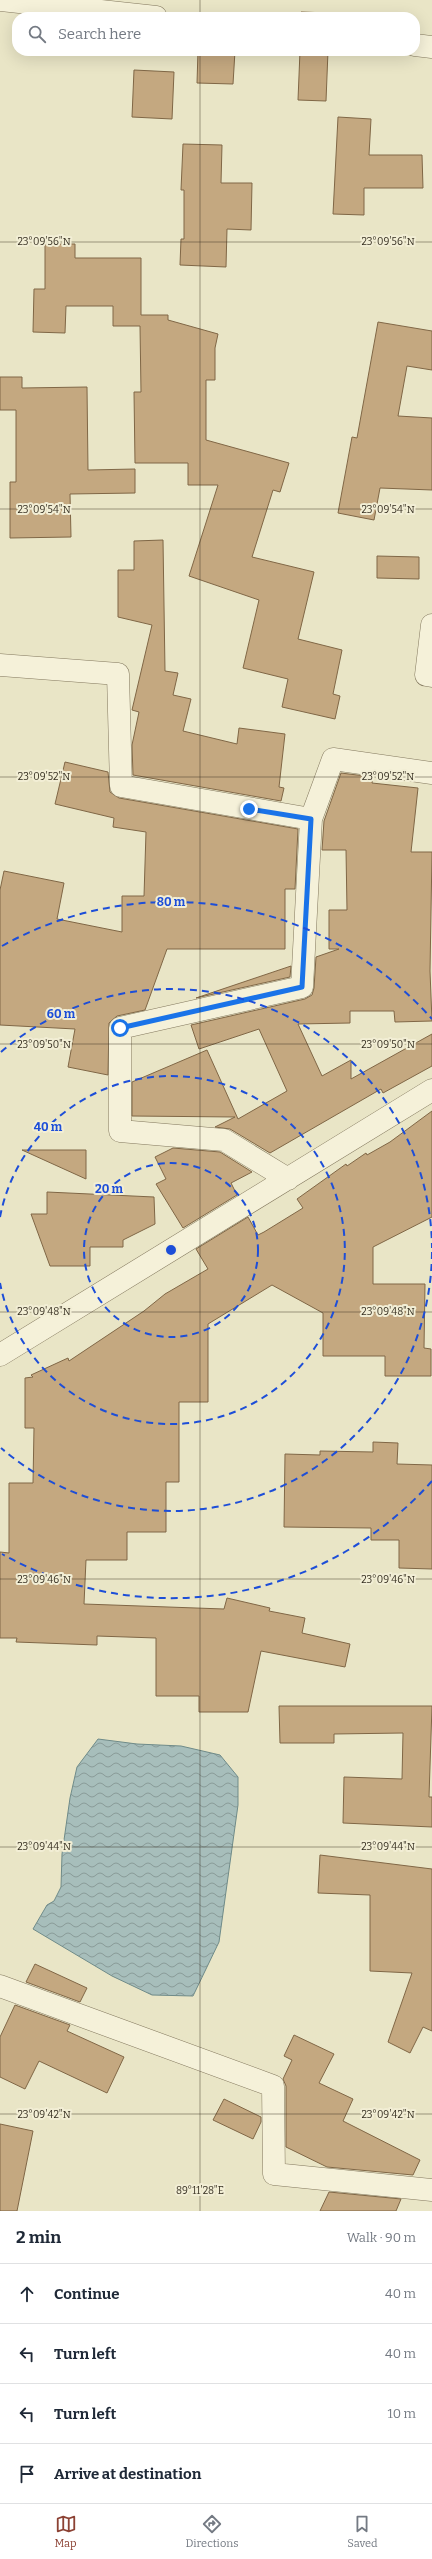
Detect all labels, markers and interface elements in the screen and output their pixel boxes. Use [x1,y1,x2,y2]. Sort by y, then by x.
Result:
search box [12,12,420,56]
icon: search [26,23,48,45]
text: Search here [58,25,141,43]
text: 23°09'56"N [17,236,71,248]
text: 23°09'56"N [361,236,415,248]
text: 23°09'54"N [17,504,71,516]
text: 23°09'54"N [361,504,415,516]
text: 23°09'52"N [18,771,70,783]
text: 23°09'52"N [362,771,414,783]
route end [240,800,258,818]
text: 80 m [157,895,186,909]
text: 60 m [47,1007,76,1021]
route start [111,1019,129,1037]
text: 23°09'50"N [17,1039,71,1051]
text: 23°09'50"N [361,1039,415,1051]
text: 40 m [34,1120,63,1134]
text: 20 m [95,1182,124,1196]
centre of rings [164,1243,178,1257]
text: 23°09'48"N [17,1306,71,1318]
text: 23°09'48"N [361,1306,415,1318]
text: 23°09'46"N [17,1574,71,1586]
text: 23°09'46"N [361,1574,415,1586]
text: 23°09'44"N [17,1841,71,1853]
text: 23°09'44"N [361,1841,415,1853]
text: 23°09'42"N [17,2109,71,2121]
text: 23°09'42"N [361,2109,415,2121]
text: 89°11'28"E [176,2185,224,2197]
text: 2 min [16,2227,61,2248]
text: Walk · 90 m [347,2230,416,2245]
icon: ahead [16,2283,38,2305]
text: Continue [54,2285,120,2303]
text: 40 m [385,2286,416,2301]
icon: left [16,2343,38,2365]
text: Turn left [54,2345,116,2363]
text: 40 m [385,2346,416,2361]
icon: left [16,2403,38,2425]
text: Turn left [54,2405,116,2423]
text: 10 m [387,2406,416,2421]
icon: arrive [16,2463,38,2485]
text: Arrive at destination [54,2465,201,2483]
tab: Map [54,2513,77,2550]
tab: Directions [186,2513,238,2550]
tab: Saved [347,2513,378,2550]

